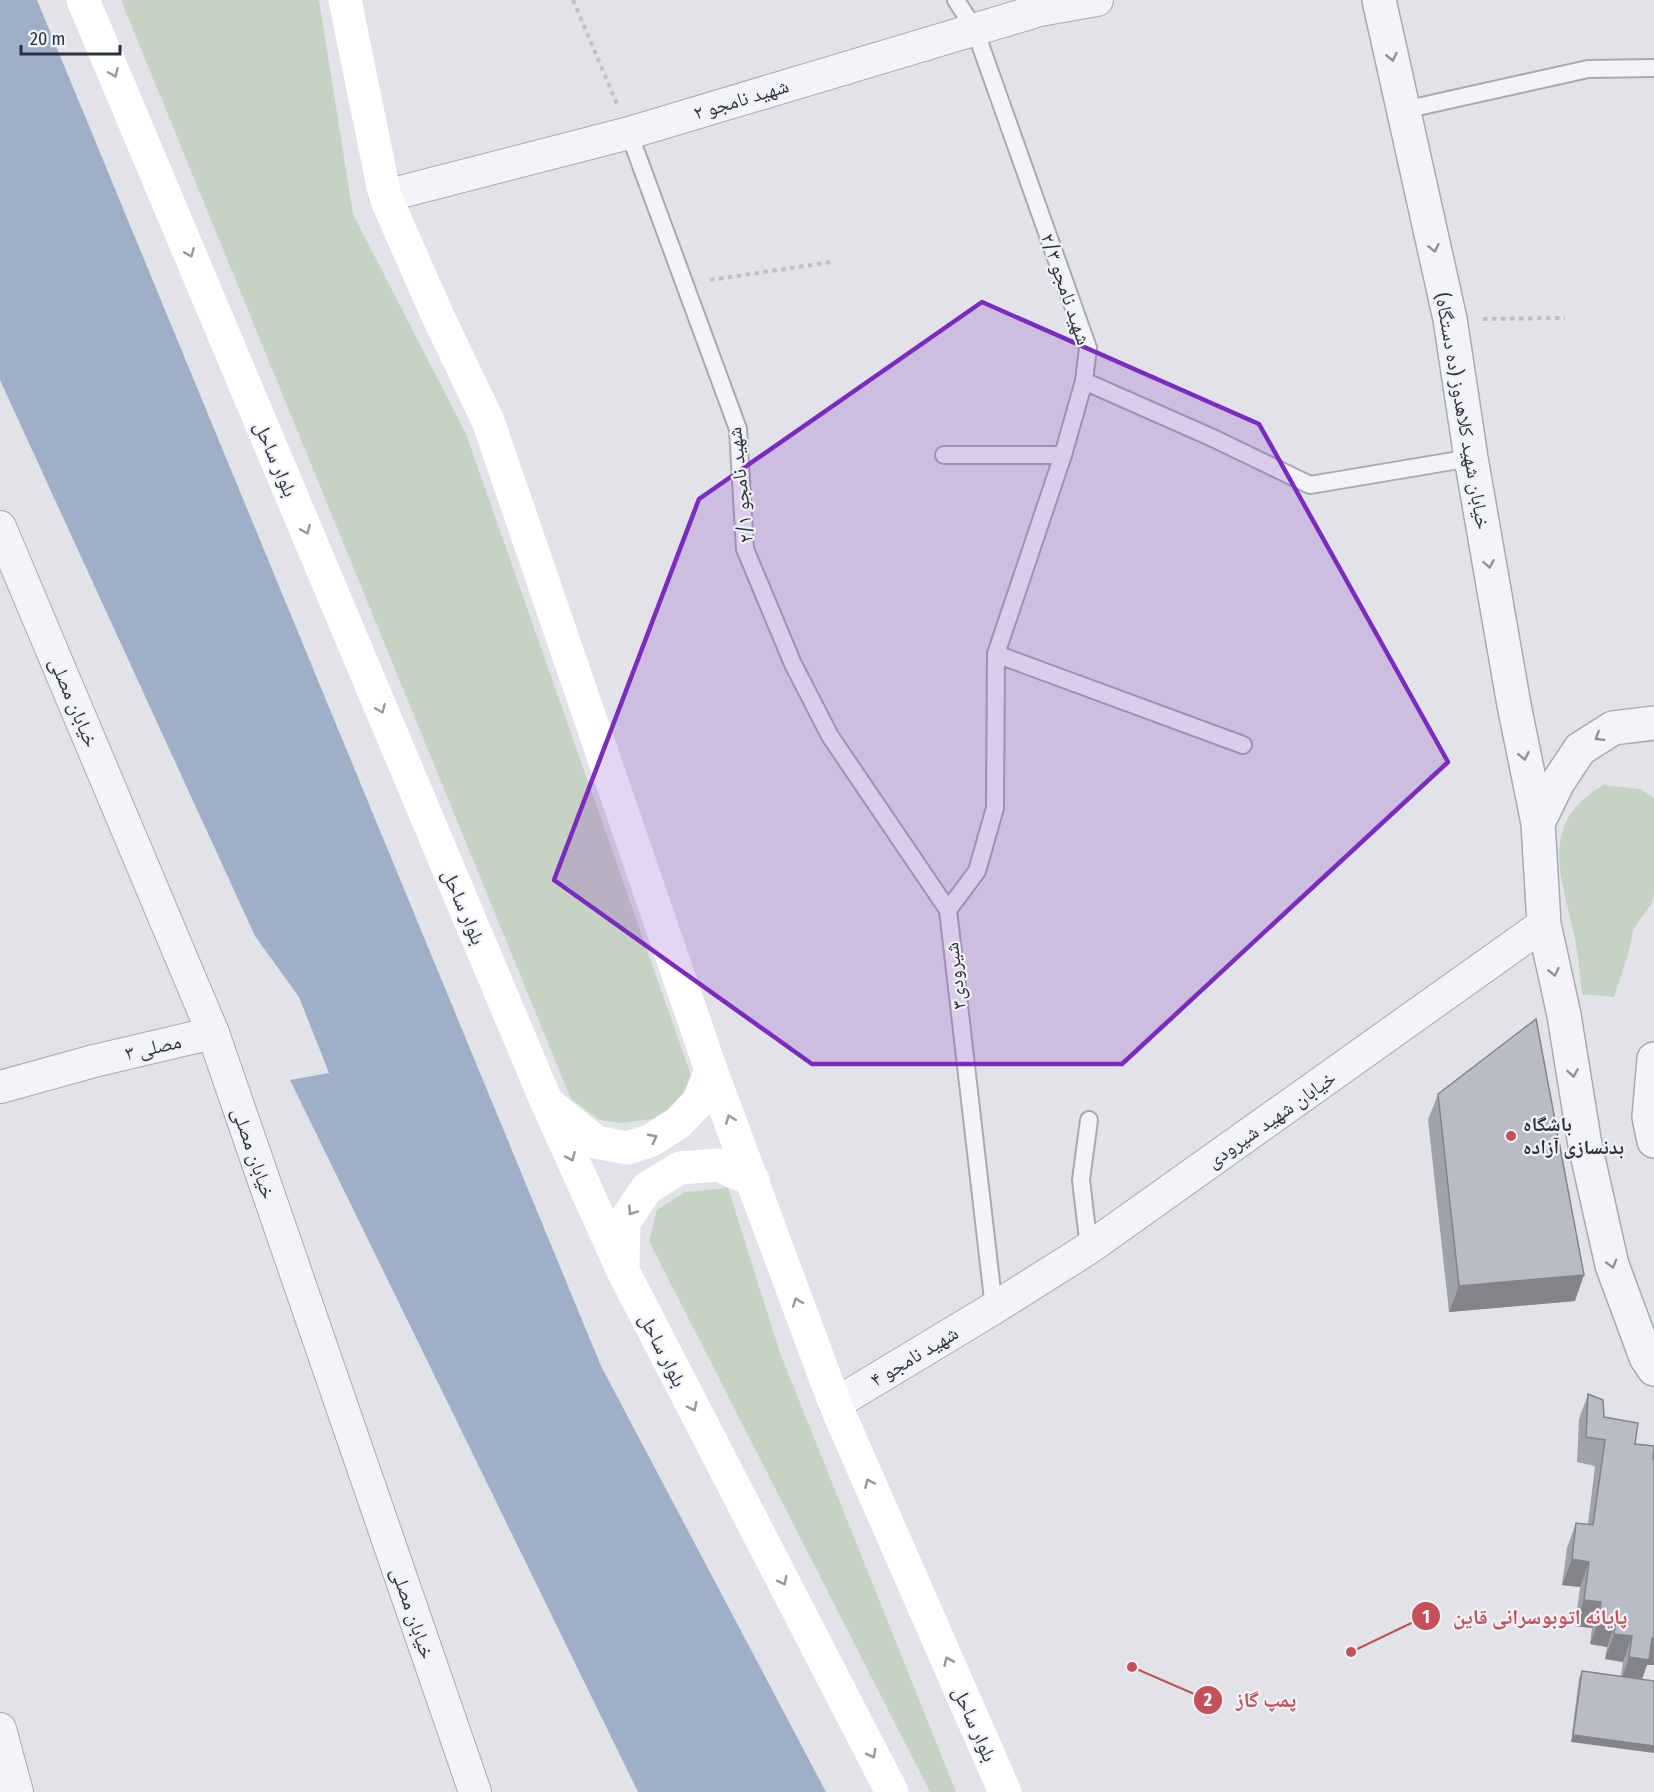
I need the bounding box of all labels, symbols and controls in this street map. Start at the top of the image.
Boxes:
scale bar [21,18,120,56]
text: 20 m [30,28,65,50]
one-way arrow [1385,52,1398,62]
one-way arrow [107,67,119,78]
street label: شهید نامجو ۲ [691,73,791,125]
street label: شهید نامجو ۲/۳ [1036,230,1096,348]
one-way arrow [1427,242,1440,252]
one-way arrow [182,247,194,258]
street label: خیابان شهید کلاهدوز (ده دستگاه) [1430,291,1496,532]
street label: بلوار ساحل [249,418,303,500]
street label: شهید نامجو ۲/۱ [722,426,758,544]
one-way arrow [299,523,311,534]
one-way arrow [1482,558,1495,568]
street label: خیابان مصلی [44,653,104,751]
one-way arrow [374,703,386,714]
one-way arrow [1594,730,1605,741]
one-way arrow [1517,750,1530,760]
street label: بلوار ساحل [437,866,491,948]
street label: شیرودی۳ [939,941,971,1011]
one-way arrow [1547,967,1560,977]
street label: مصلی ۳ [123,1029,183,1065]
street label: خیابان شهید شیرودی [1202,1065,1341,1173]
one-way arrow [1566,1068,1579,1078]
street label: خیابان مصلی [227,1104,281,1202]
place label: باشگاه بدنسازی آزاده [1523,1112,1624,1159]
one-way arrow [725,1114,737,1125]
marker: باشگاه بدنسازی آزاده [1504,1129,1518,1143]
one-way arrow [646,1134,657,1145]
one-way arrow [563,1150,575,1161]
one-way arrow [628,1205,639,1216]
one-way arrow [1605,1258,1617,1269]
one-way arrow [792,1297,805,1308]
street label: بلوار ساحل [634,1309,692,1391]
street label: شهید نامجو ۴ [866,1320,962,1392]
one-way arrow [686,1401,697,1412]
one-way arrow [865,1478,877,1489]
street label: خیابان مصلی [386,1564,440,1662]
one-way arrow [775,1574,787,1585]
callout: پایانه اتوبوسرانی قاین [1411,1597,1640,1636]
text: پایانه اتوبوسرانی قاین [1453,1604,1627,1630]
text: 1 [1422,1606,1430,1628]
one-way arrow [943,1657,955,1668]
callout: پمپ گاز [1193,1681,1308,1720]
street label: بلوار ساحل [948,1683,1002,1765]
text: پمپ گاز [1235,1687,1296,1713]
text: 2 [1203,1689,1212,1711]
one-way arrow [865,1748,876,1758]

